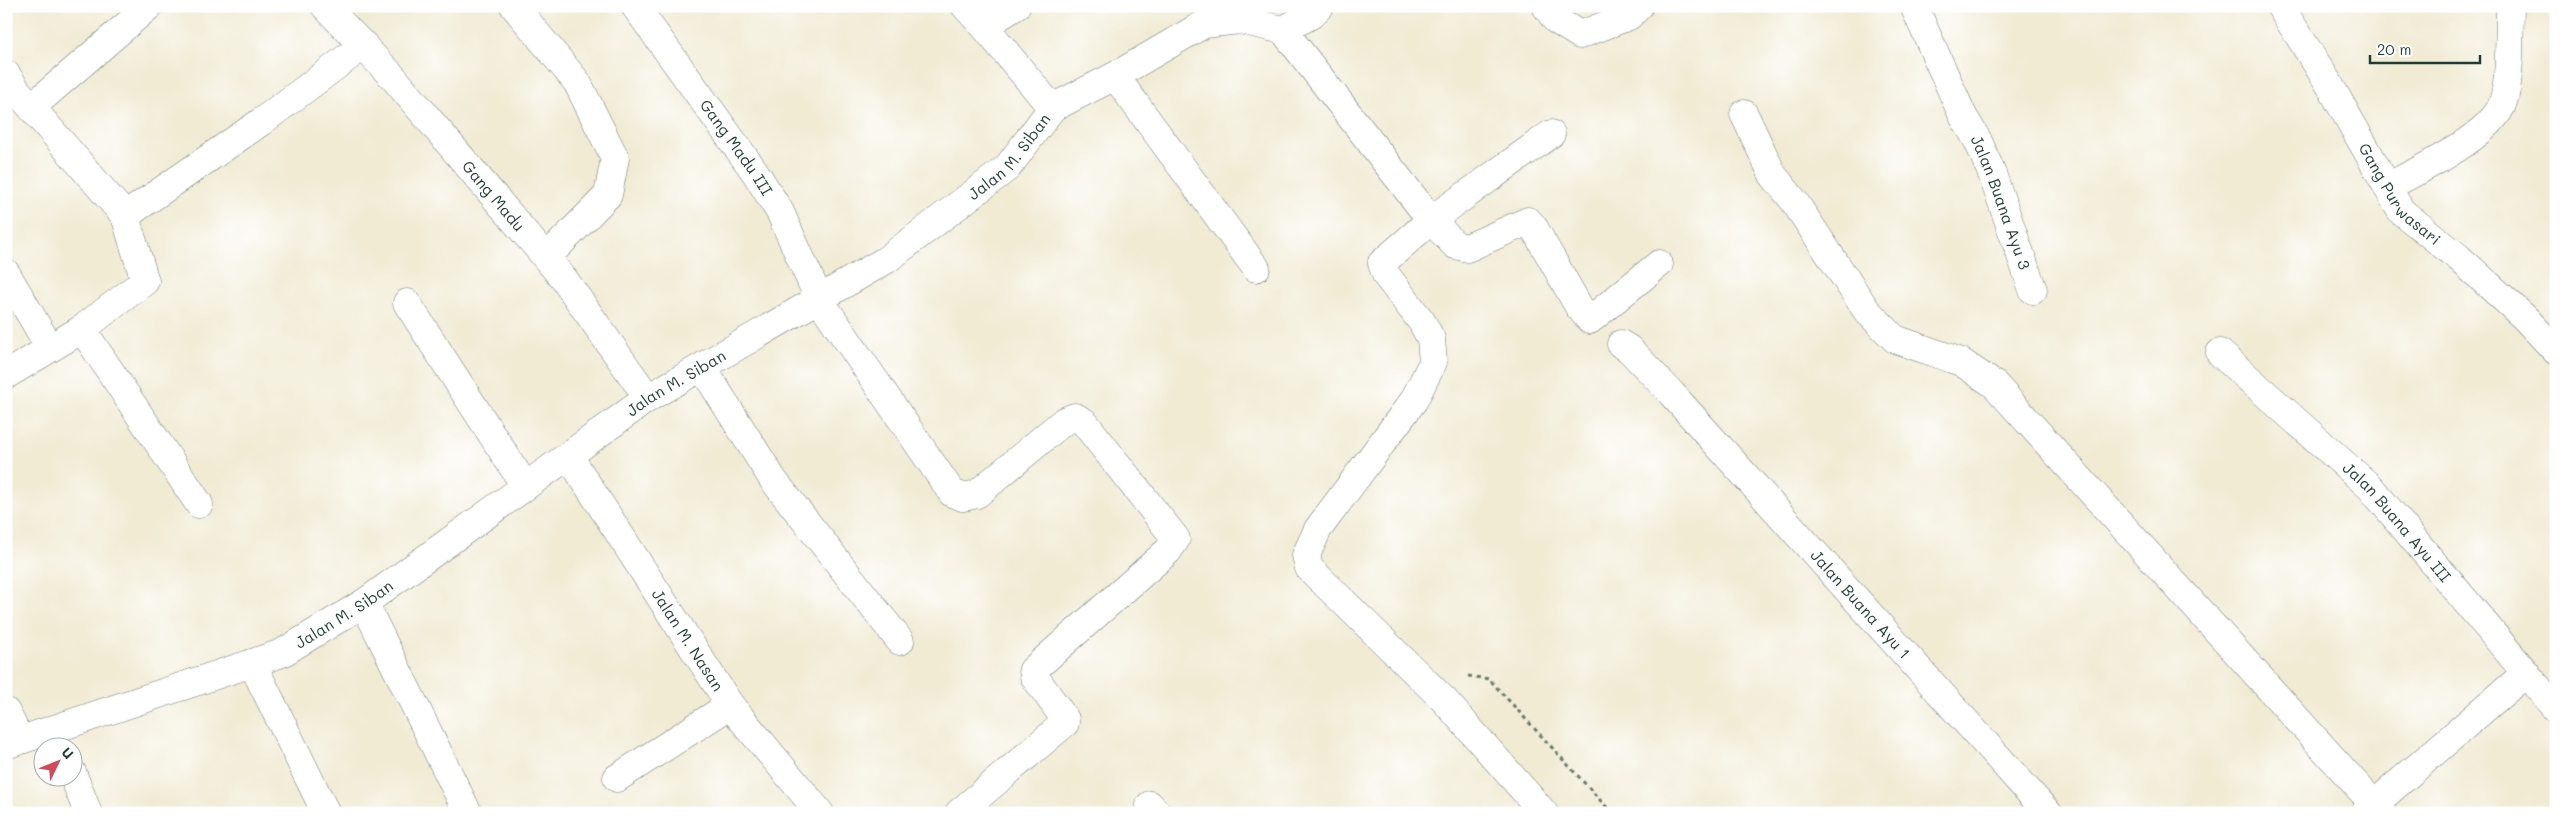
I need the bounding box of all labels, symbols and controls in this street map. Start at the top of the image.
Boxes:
scale bar [2370,32,2480,64]
text: 20 m [2377,39,2411,59]
street label: Gang Madu III [696,95,778,199]
street label: Jalan M. Siban [963,109,1055,204]
street label: Jalan Buana Ayu 3 [1967,131,2036,272]
street label: Gang Purwasari [2355,139,2445,249]
street label: Gang Madu [458,156,530,235]
street label: Jalan M. Siban [622,344,729,420]
street label: Jalan Buana Ayu III [2339,457,2456,586]
street label: Jalan Buana Ayu 1 [1806,545,1915,663]
street label: Jalan M. Siban [291,575,397,653]
street label: Jalan M. Nasan [648,584,729,695]
north arrow [32,736,82,786]
text: U [58,743,78,763]

